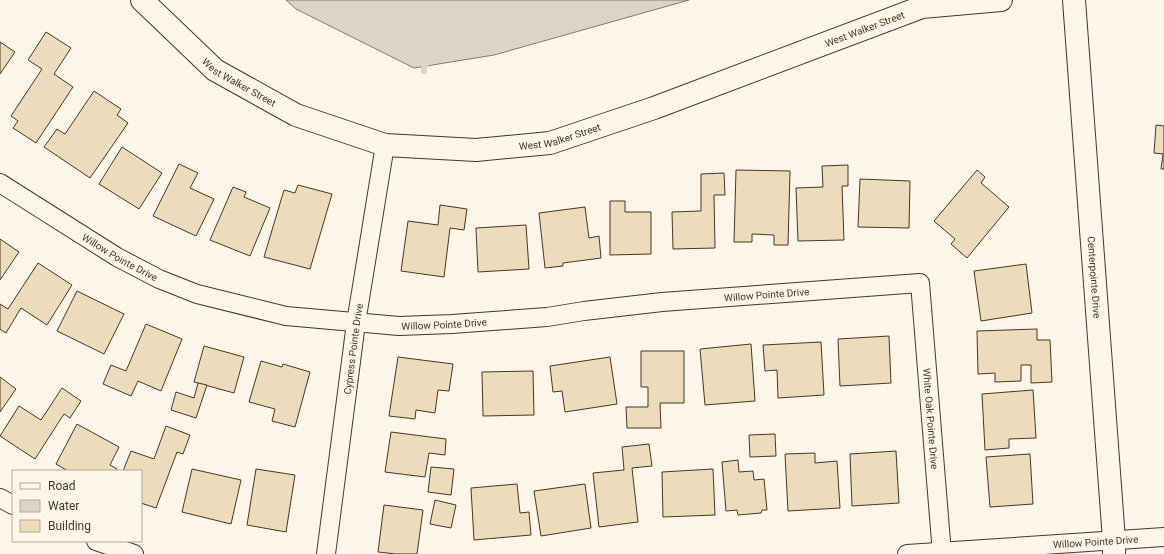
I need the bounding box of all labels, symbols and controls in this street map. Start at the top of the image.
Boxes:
street label: West Walker Street [823,9,906,49]
street label: West Walker Street [200,55,278,108]
street label: West Walker Street [518,121,602,151]
street label: Willow Pointe Drive [80,231,160,283]
street label: Centerpointe Drive [1086,236,1103,319]
street label: Willow Pointe Drive [724,286,810,303]
street label: Cypress Pointe Drive [341,302,365,395]
street label: Willow Pointe Drive [401,316,487,331]
street label: White Oak Pointe Drive [921,368,941,470]
legend [12,470,142,542]
text: Road [48,479,76,493]
text: Water [48,499,79,513]
text: Building [48,519,91,533]
street label: Willow Pointe Drive [1053,533,1139,550]

